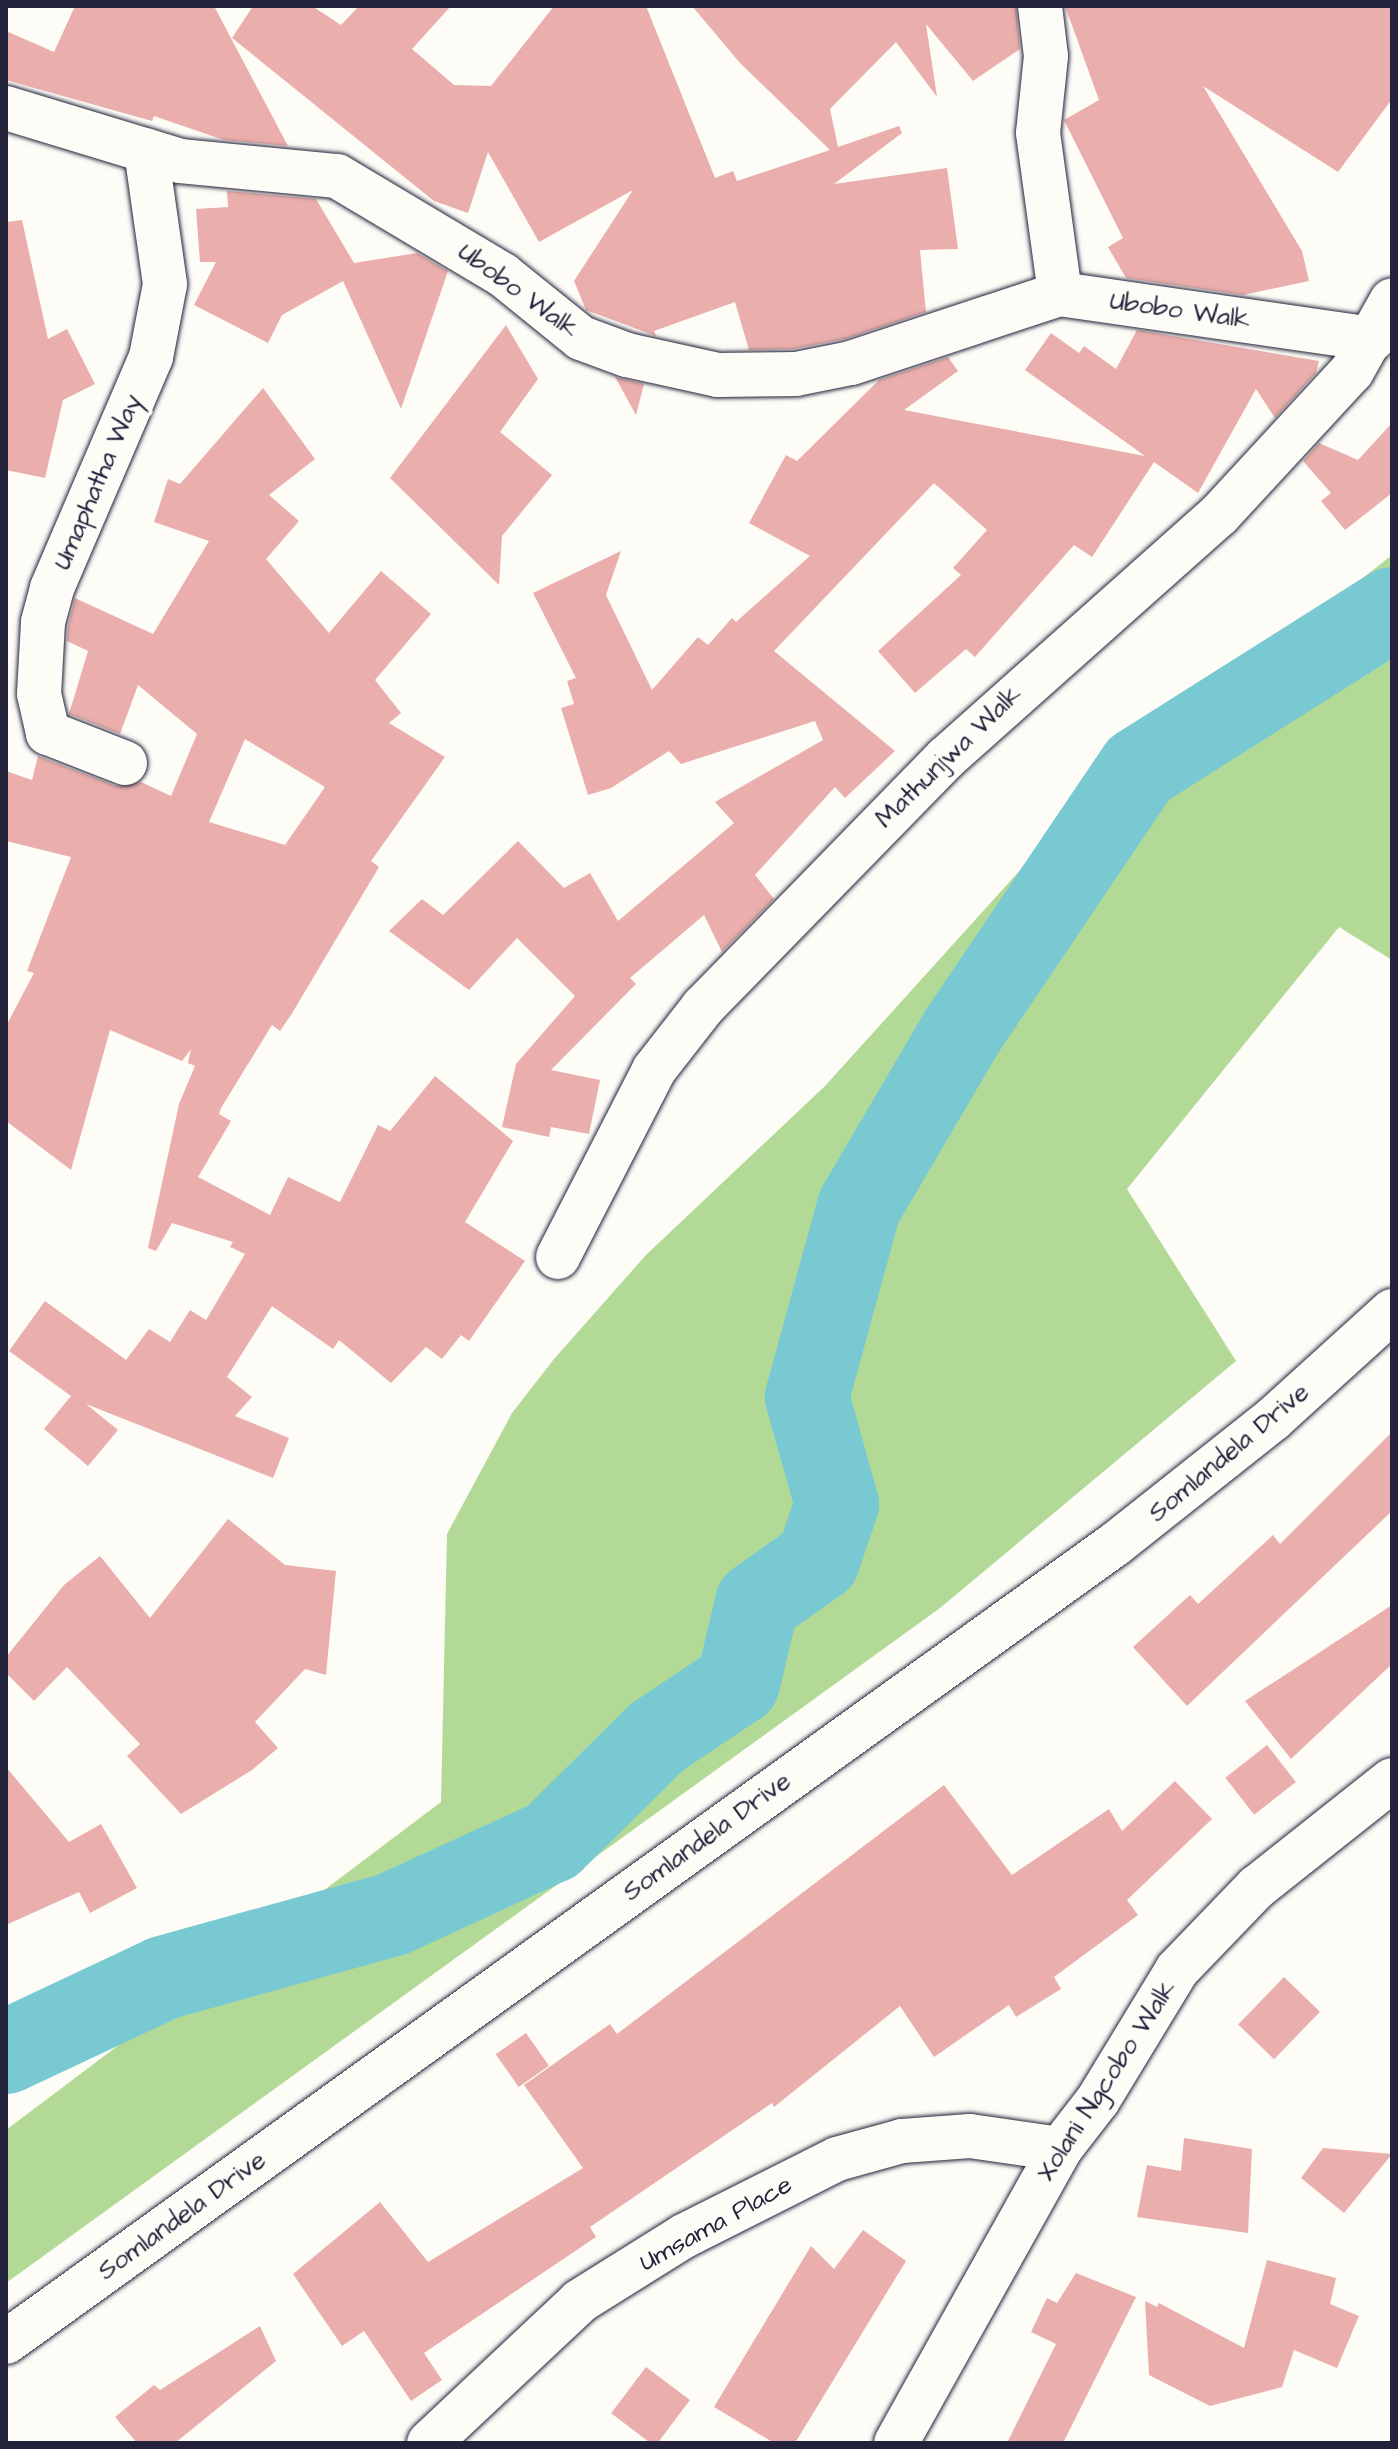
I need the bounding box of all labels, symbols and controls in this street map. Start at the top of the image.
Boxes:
street label: Ubobo Walk [452,237,584,345]
street label: Ubobo Walk [1108,286,1252,336]
street label: Umaphatha Way [47,390,149,574]
street label: Mathunjwa Walk [869,679,1029,835]
street label: Somlandela Drive [1142,1377,1316,1529]
street label: Somlandela Drive [617,1766,797,1908]
street label: Xolani Ngcobo Walk [1030,1975,1184,2187]
street label: Somlandela Drive [92,2145,272,2287]
street label: Umsama Place [634,2169,798,2279]

